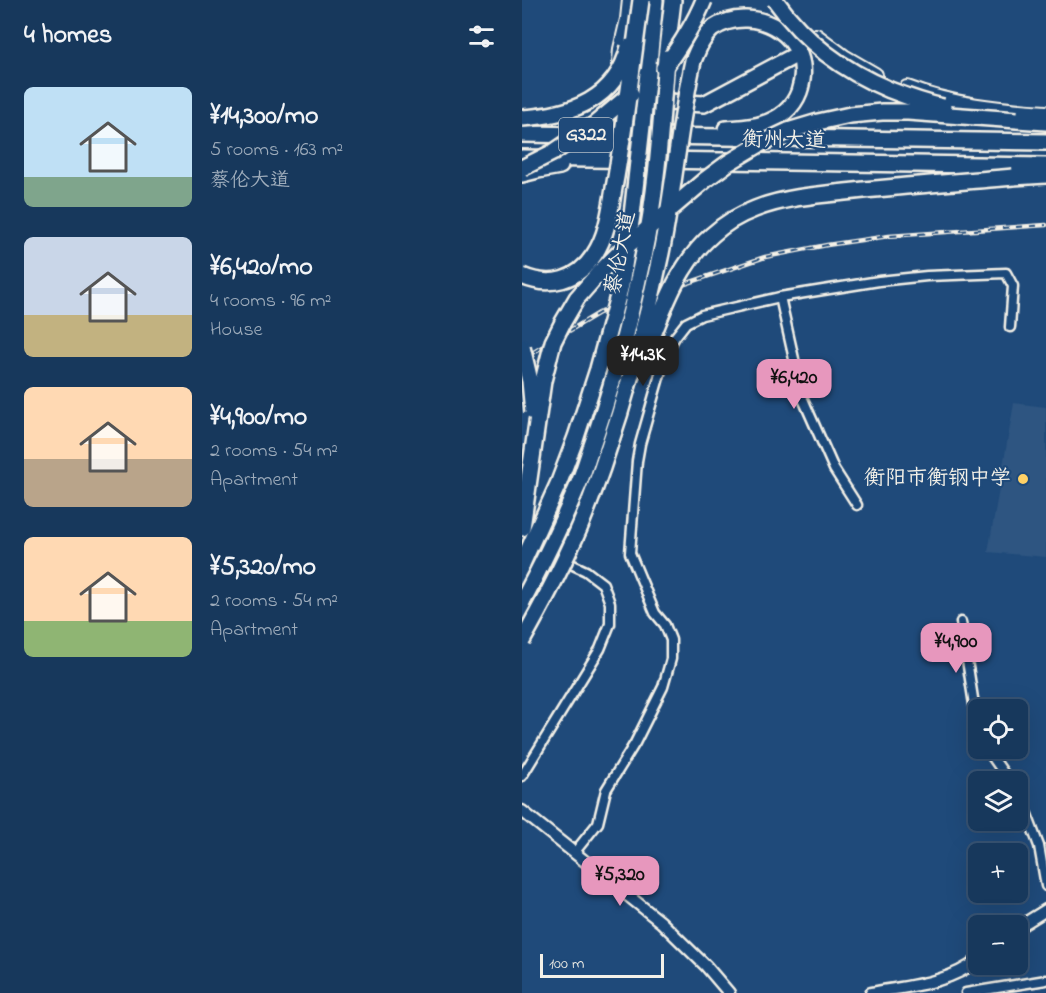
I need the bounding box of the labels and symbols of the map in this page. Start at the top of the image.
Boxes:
road number: G322 [559,118,613,152]
street label: 衡州大道 [742,125,826,157]
street label: 蔡伦大道 [598,209,644,297]
pin: ¥14.3K [594,336,692,387]
pin: ¥6,420 [745,359,843,410]
place label: 衡阳市衡钢中学 [864,464,1011,494]
marker: 衡阳市衡钢中学 [1016,472,1030,486]
pin: ¥4,900 [907,623,1005,674]
pin: ¥5,320 [571,856,669,907]
scale bar [540,951,664,978]

